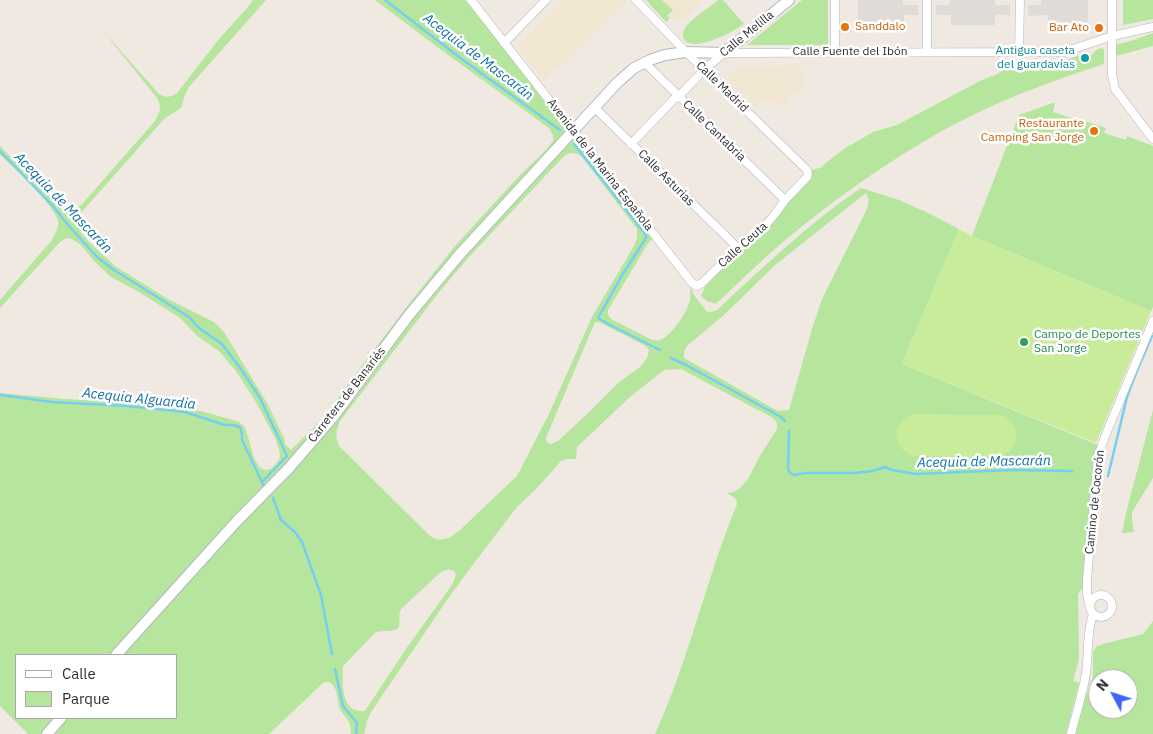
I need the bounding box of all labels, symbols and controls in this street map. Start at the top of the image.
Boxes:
street label: Calle Melilla [717,8,777,60]
water label: Acequia de Mascarán [420,10,536,104]
place label: Sanddalo [855,20,906,34]
marker: Sanddalo [839,21,851,33]
place label: Bar Ato [1049,21,1089,35]
marker: Bar Ato [1093,22,1105,34]
place label: Antigua caseta del guardavías [995,44,1075,72]
street label: Calle Fuente del Ibón [793,45,907,59]
marker: Antigua caseta del guardavías [1079,52,1091,64]
street label: Calle Madrid [693,58,751,116]
street label: Avenida de la Marina Española [544,96,656,234]
street label: Calle Cantabria [680,97,748,165]
place label: Restaurante Camping San Jorge [981,117,1084,145]
marker: Restaurante Camping San Jorge [1088,125,1100,137]
street label: Calle Asturias [635,147,697,209]
water label: Acequia de Mascarán [11,149,115,257]
street label: Calle Ceuta [715,219,771,271]
place label: Campo de Deportes San Jorge [1034,328,1141,356]
marker: Campo de Deportes San Jorge [1018,336,1030,348]
street label: Carretera de Banariés [305,344,389,446]
water label: Acequia Alguardia [82,385,196,413]
street label: Camino de Cocorón [1082,449,1108,555]
water label: Acequia de Mascarán [917,452,1051,472]
legend [15,654,178,719]
text: Calle [62,664,96,683]
north arrow [1088,669,1138,719]
text: N [1092,675,1112,695]
text: Parque [62,689,110,708]

